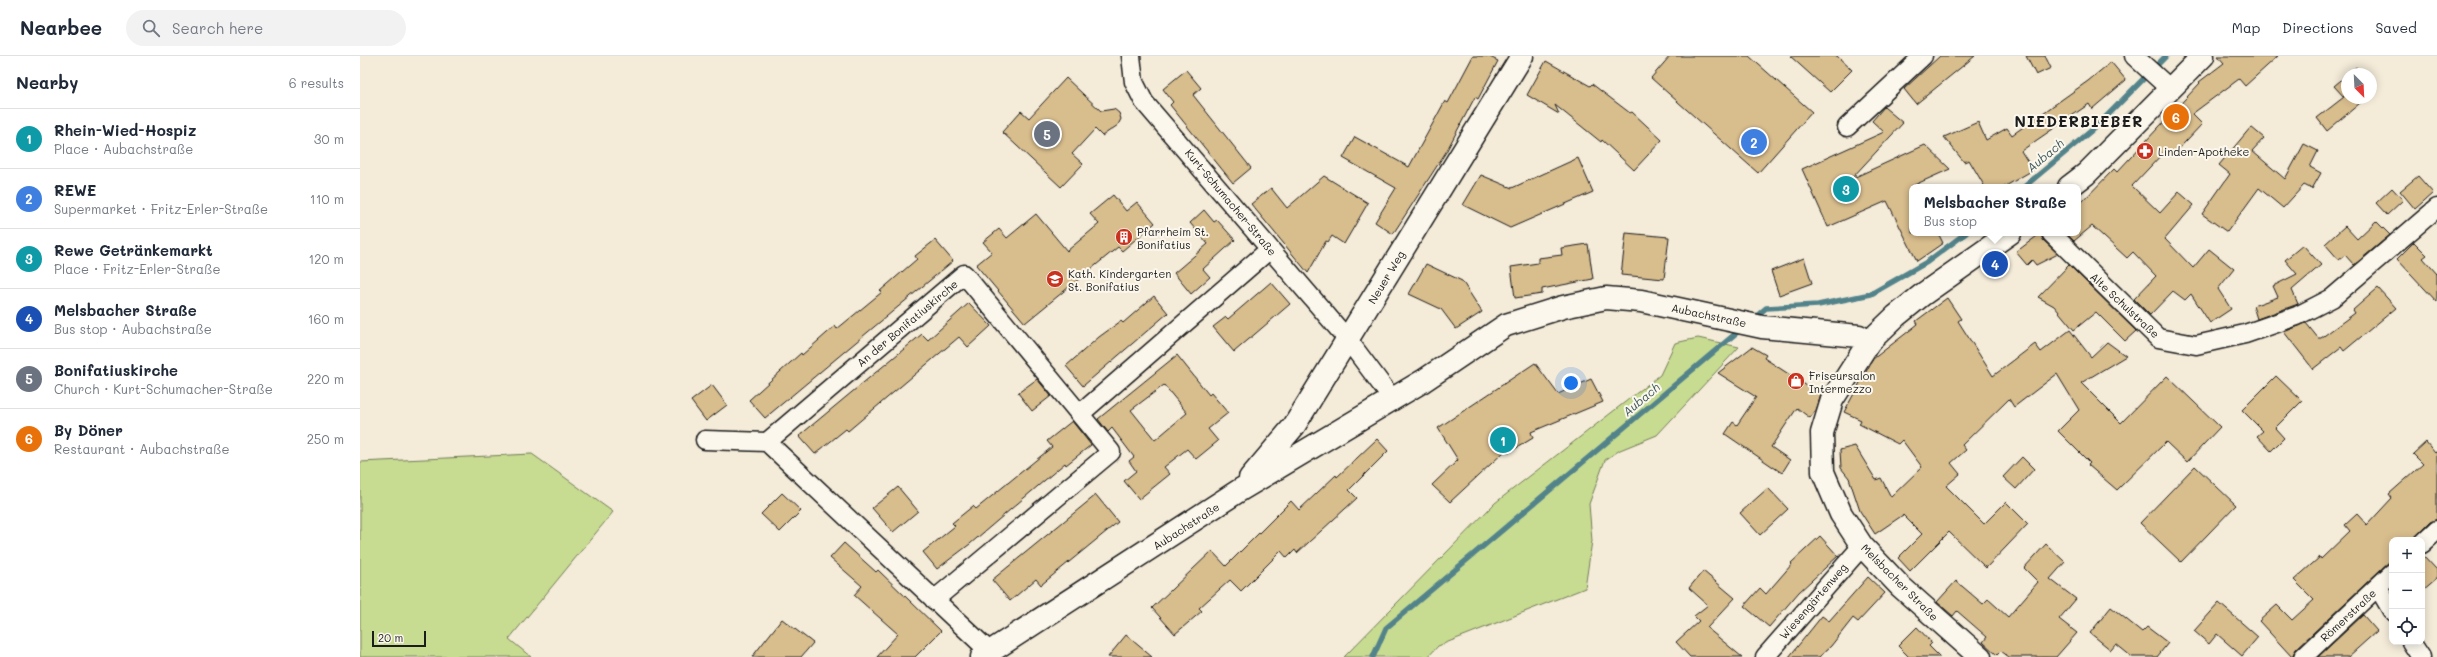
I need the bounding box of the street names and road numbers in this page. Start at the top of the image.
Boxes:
street label: Kurt-Schumacher-Straße [1182,145,1280,259]
street label: Neuer Weg [1364,248,1408,306]
street label: Alte Schulstraße [2087,269,2163,341]
street label: An der Bonifatiuskirche [853,276,961,370]
street label: Aubachstraße [1670,300,1748,330]
street label: Aubachstraße [1150,499,1222,553]
street label: Melsbacher Straße [1858,540,1942,624]
street label: Wiesengärtenweg [1776,560,1850,642]
street label: Römerstraße [2317,585,2379,645]

